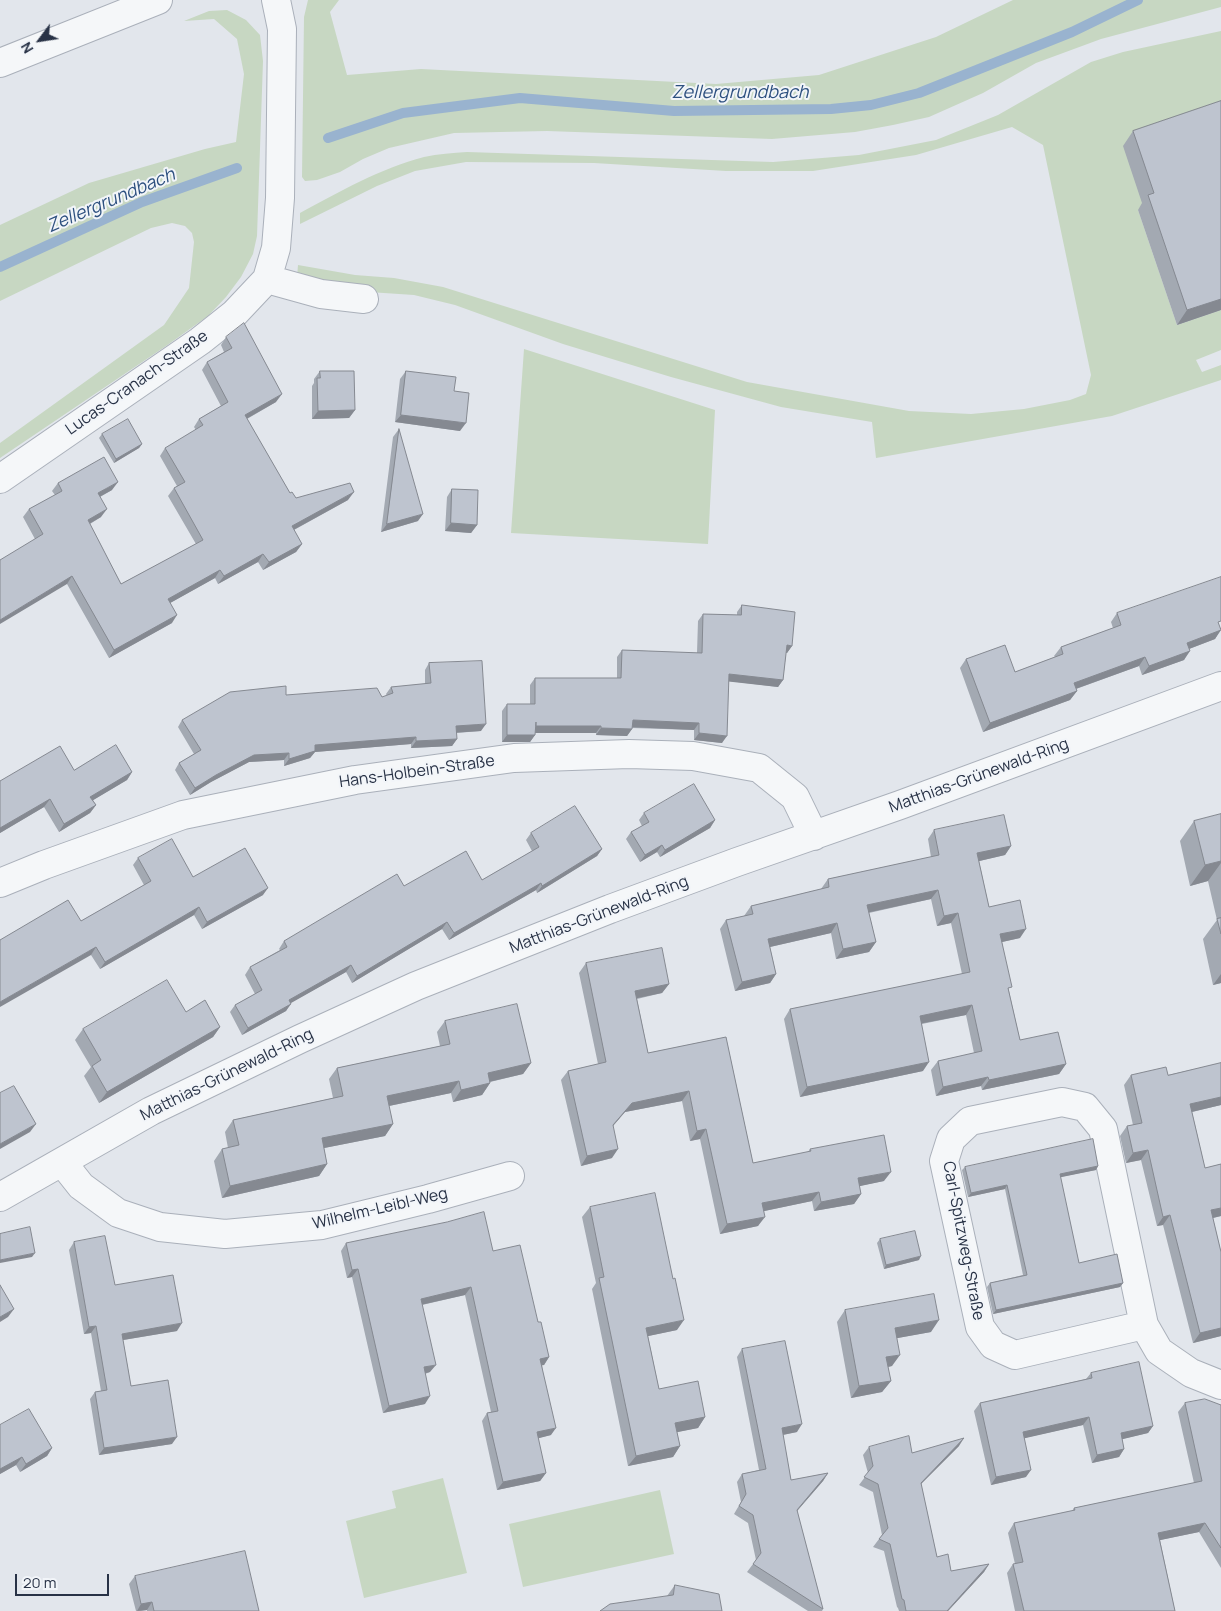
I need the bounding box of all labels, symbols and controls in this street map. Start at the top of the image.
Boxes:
north arrow [15,15,65,65]
text: N [16,39,37,57]
water label: Zellergrundbach [671,82,809,104]
water label: Zellergrundbach [44,164,178,238]
street label: Lucas-Cranach-Straße [62,327,212,439]
street label: Matthias-Grünewald-Ring [886,735,1072,817]
street label: Hans-Holbein-Straße [338,752,496,792]
street label: Matthias-Grünewald-Ring [507,872,691,958]
street label: Matthias-Grünewald-Ring [137,1025,317,1125]
street label: Carl-Spitzweg-Straße [938,1160,988,1322]
street label: Wilhelm-Leibl-Weg [310,1184,450,1234]
scale bar [18,1564,111,1596]
text: 20 m [23,1572,56,1593]

